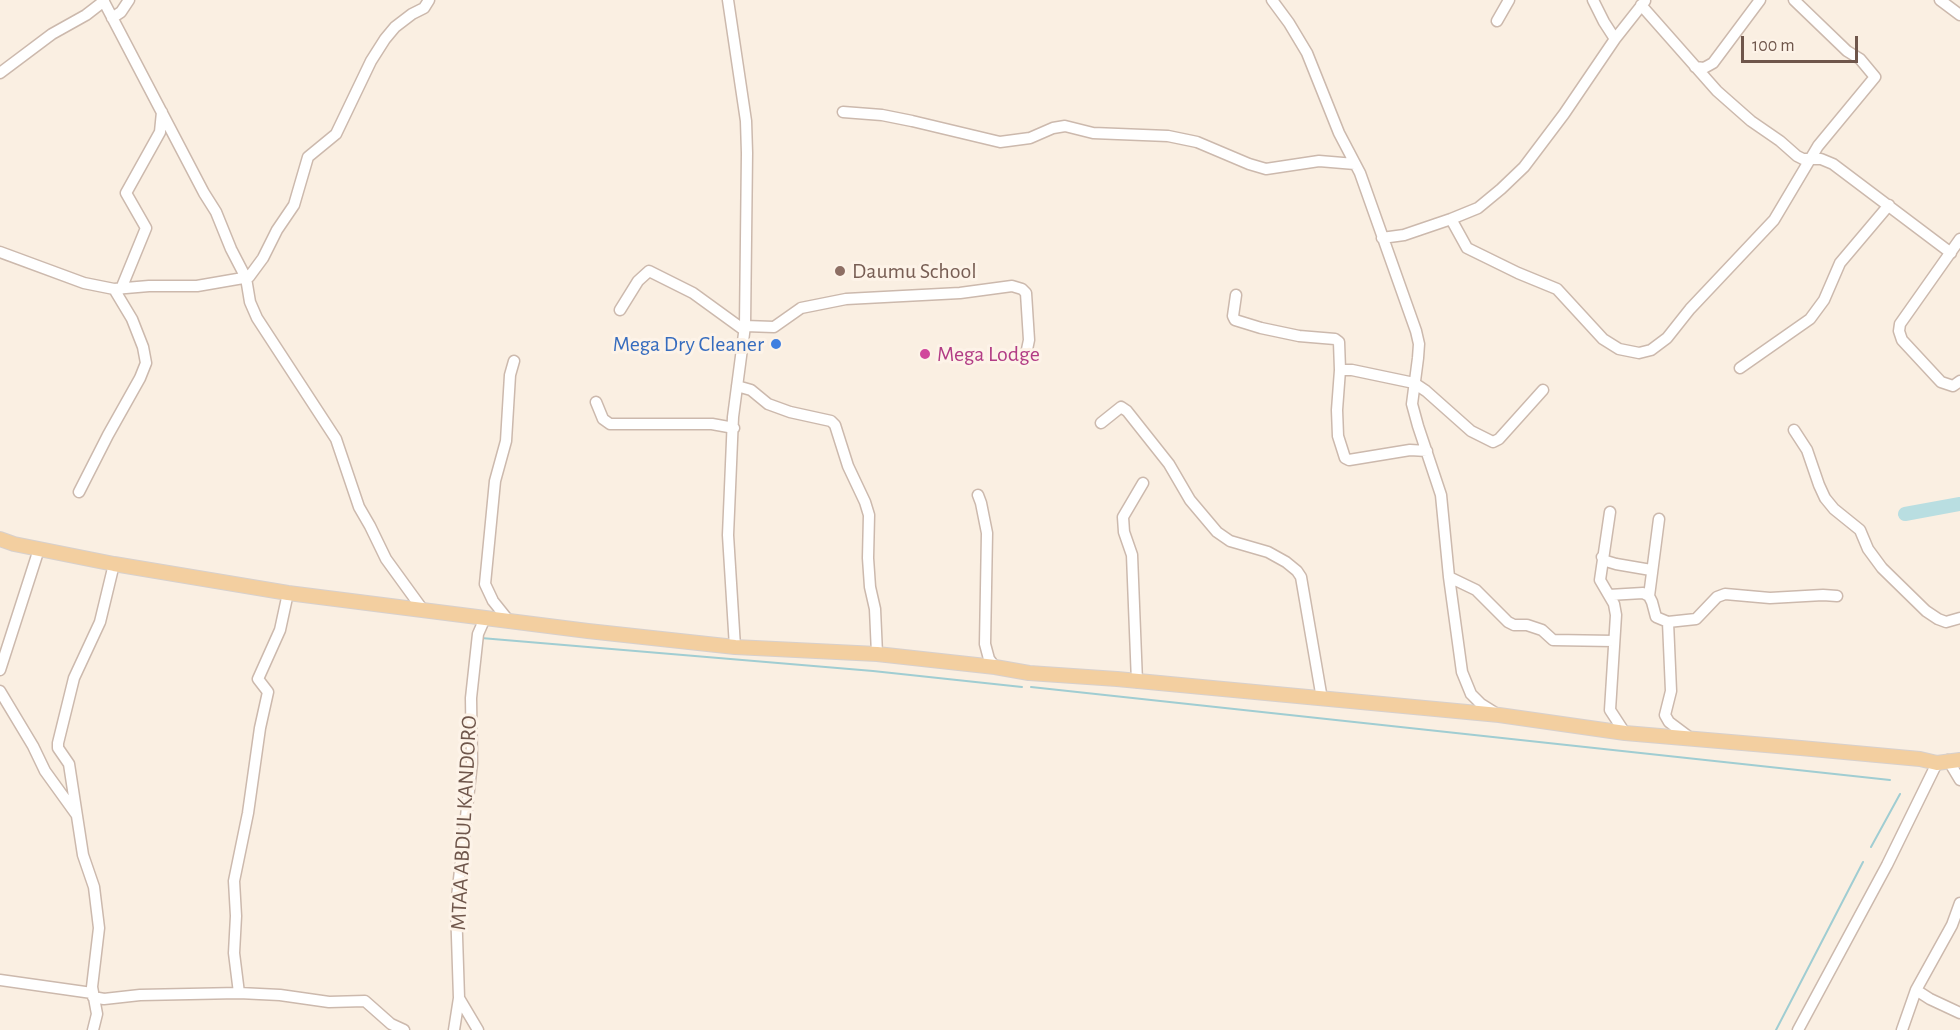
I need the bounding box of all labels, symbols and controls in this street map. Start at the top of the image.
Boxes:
scale bar [1744,24,1861,62]
text: 100 m [1752,37,1795,55]
place label: Daumu School [852,258,977,284]
marker: Daumu School [833,264,847,278]
place label: Mega Dry Cleaner [613,331,764,357]
marker: Mega Dry Cleaner [769,337,783,351]
place label: Mega Lodge [937,341,1040,367]
marker: Mega Lodge [918,347,932,361]
street label: MTAA ABDUL KANDORO [445,715,483,931]

